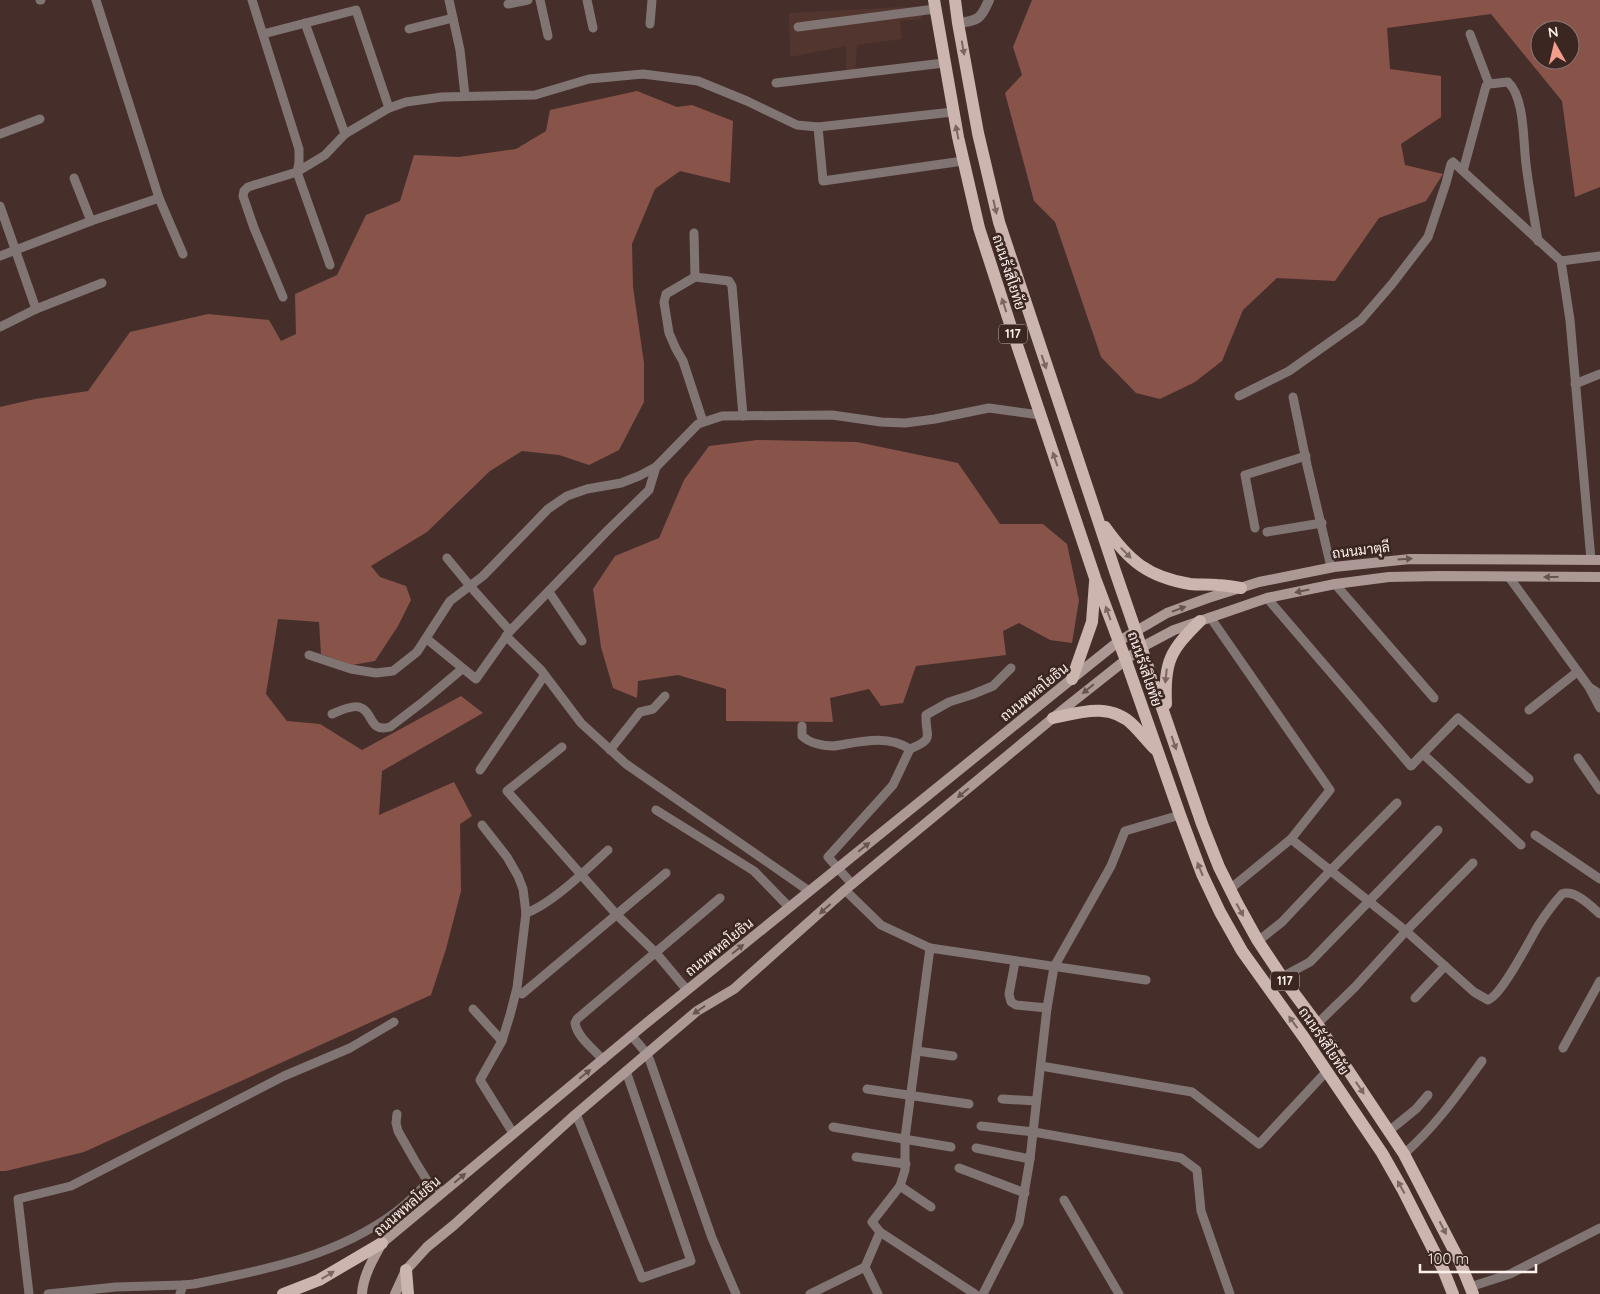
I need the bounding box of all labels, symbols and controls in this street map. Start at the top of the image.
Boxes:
north arrow [1530,20,1580,70]
text: N [1547,22,1560,42]
one-way arrow [959,41,967,57]
one-way arrow [953,124,961,139]
one-way arrow [991,200,999,215]
street label: ถนนรังสิโยทัย [988,232,1030,312]
one-way arrow [999,297,1007,312]
road number: 117 [999,324,1027,344]
one-way arrow [1041,355,1049,370]
one-way arrow [1051,451,1059,466]
street label: ถนนมาตุลี [1331,538,1391,563]
one-way arrow [1120,547,1132,559]
one-way arrow [1398,555,1414,563]
one-way arrow [1543,573,1559,581]
one-way arrow [1294,587,1309,595]
one-way arrow [1172,605,1187,612]
one-way arrow [1104,606,1112,620]
street label: ถนนรังสิโยทัย [1124,629,1166,709]
street label: ถนนพหลโยธิน [996,659,1072,725]
one-way arrow [1162,668,1170,684]
one-way arrow [1081,684,1094,695]
one-way arrow [1171,735,1178,750]
one-way arrow [957,787,969,799]
one-way arrow [858,842,871,853]
one-way arrow [1196,862,1204,876]
one-way arrow [1236,902,1244,917]
one-way arrow [818,903,831,914]
street label: ถนนพหลโยธิน [681,914,757,980]
one-way arrow [731,943,744,954]
road number: 117 [1271,971,1299,990]
street label: ถนนรังสิโยทัย [1295,1004,1353,1078]
one-way arrow [692,1005,706,1015]
one-way arrow [1288,1015,1298,1029]
one-way arrow [578,1069,591,1080]
one-way arrow [1355,1081,1365,1095]
street label: ถนนพหลโยธิน [370,1172,444,1240]
one-way arrow [453,1172,466,1183]
one-way arrow [1397,1181,1406,1194]
one-way arrow [1439,1220,1447,1235]
scale bar [1420,1242,1536,1274]
text: 100 m [1428,1249,1469,1268]
one-way arrow [321,1270,334,1279]

